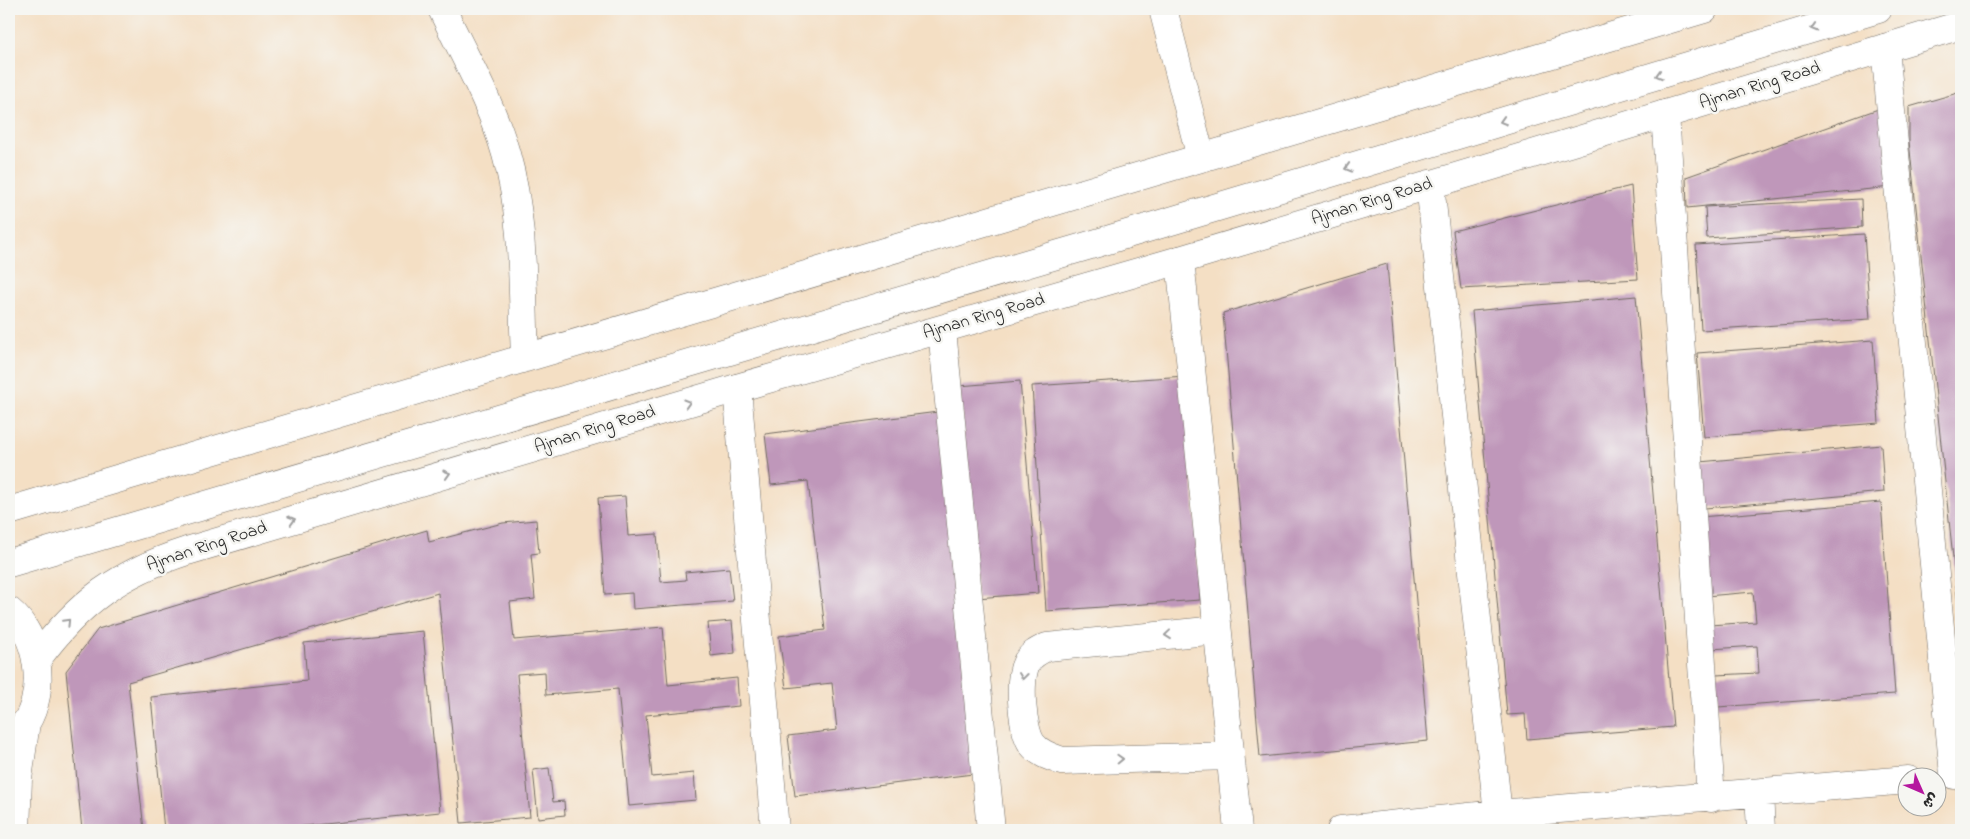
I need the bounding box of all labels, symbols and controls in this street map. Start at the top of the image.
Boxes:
one-way arrow [1811,22,1819,32]
street label: Ajman Ring Road [1696,55,1824,118]
one-way arrow [1655,69,1663,79]
one-way arrow [1500,116,1508,126]
one-way arrow [1344,163,1352,173]
street label: Ajman Ring Road [1308,171,1436,234]
street label: Ajman Ring Road [920,287,1048,348]
one-way arrow [682,398,691,408]
street label: Ajman Ring Road [531,399,659,462]
one-way arrow [443,469,451,479]
street label: Ajman Ring Road [143,515,271,580]
one-way arrow [287,515,295,525]
one-way arrow [61,618,70,627]
one-way arrow [1164,629,1172,640]
one-way arrow [1018,673,1029,681]
one-way arrow [1116,754,1124,764]
north arrow [1898,766,1948,816]
text: ش [1917,787,1943,813]

